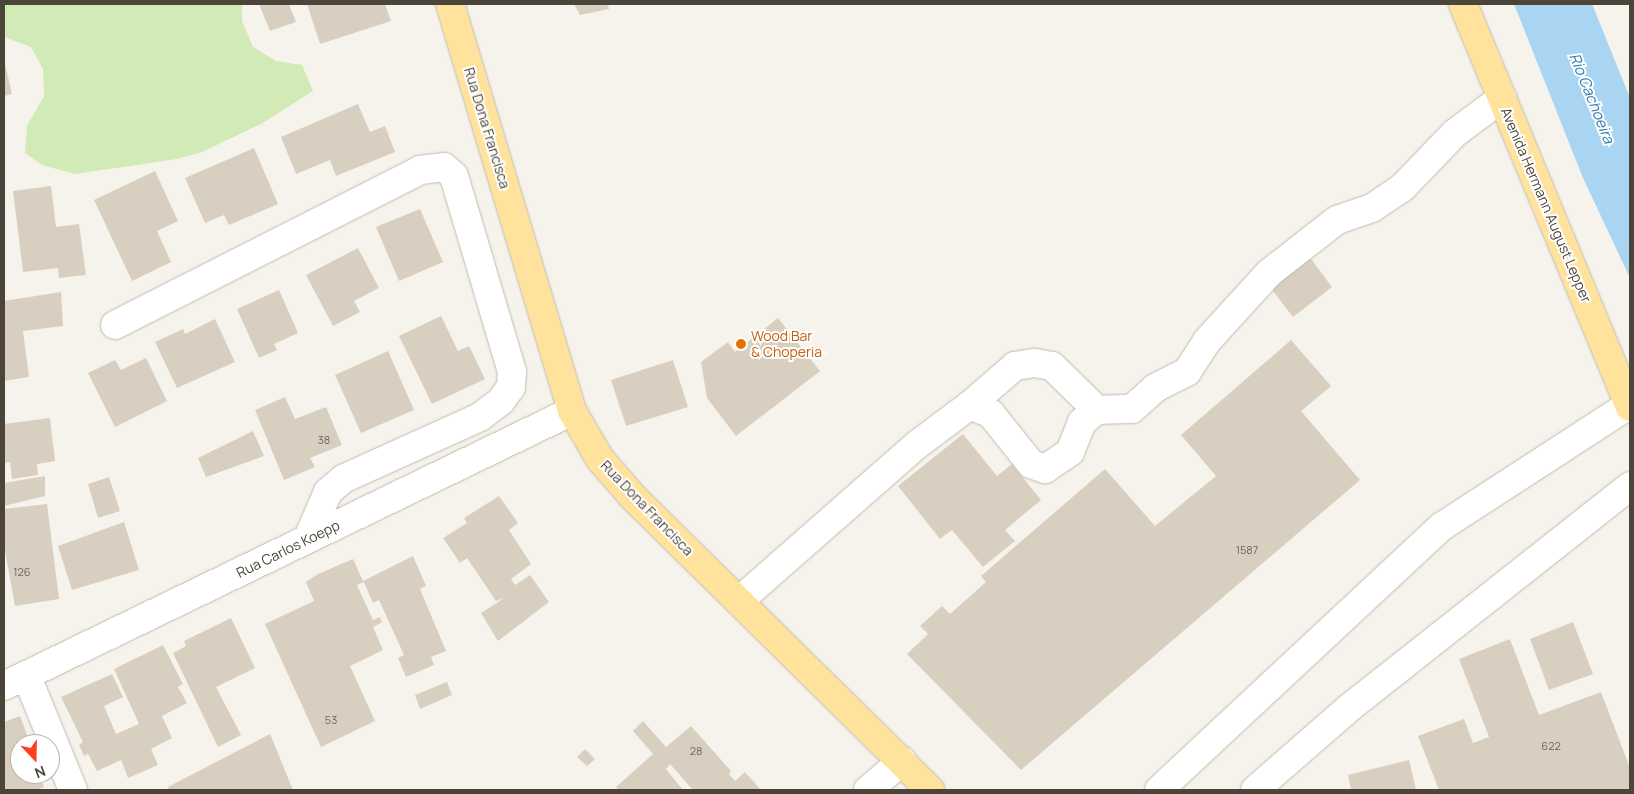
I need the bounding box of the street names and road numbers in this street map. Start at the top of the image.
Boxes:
street label: Rua Dona Francisca [461,65,513,191]
street label: Avenida Hermann August Lepper [1497,105,1595,305]
street label: Rua Dona Francisca [597,457,697,559]
street label: Rua Carlos Koepp [234,517,342,581]

